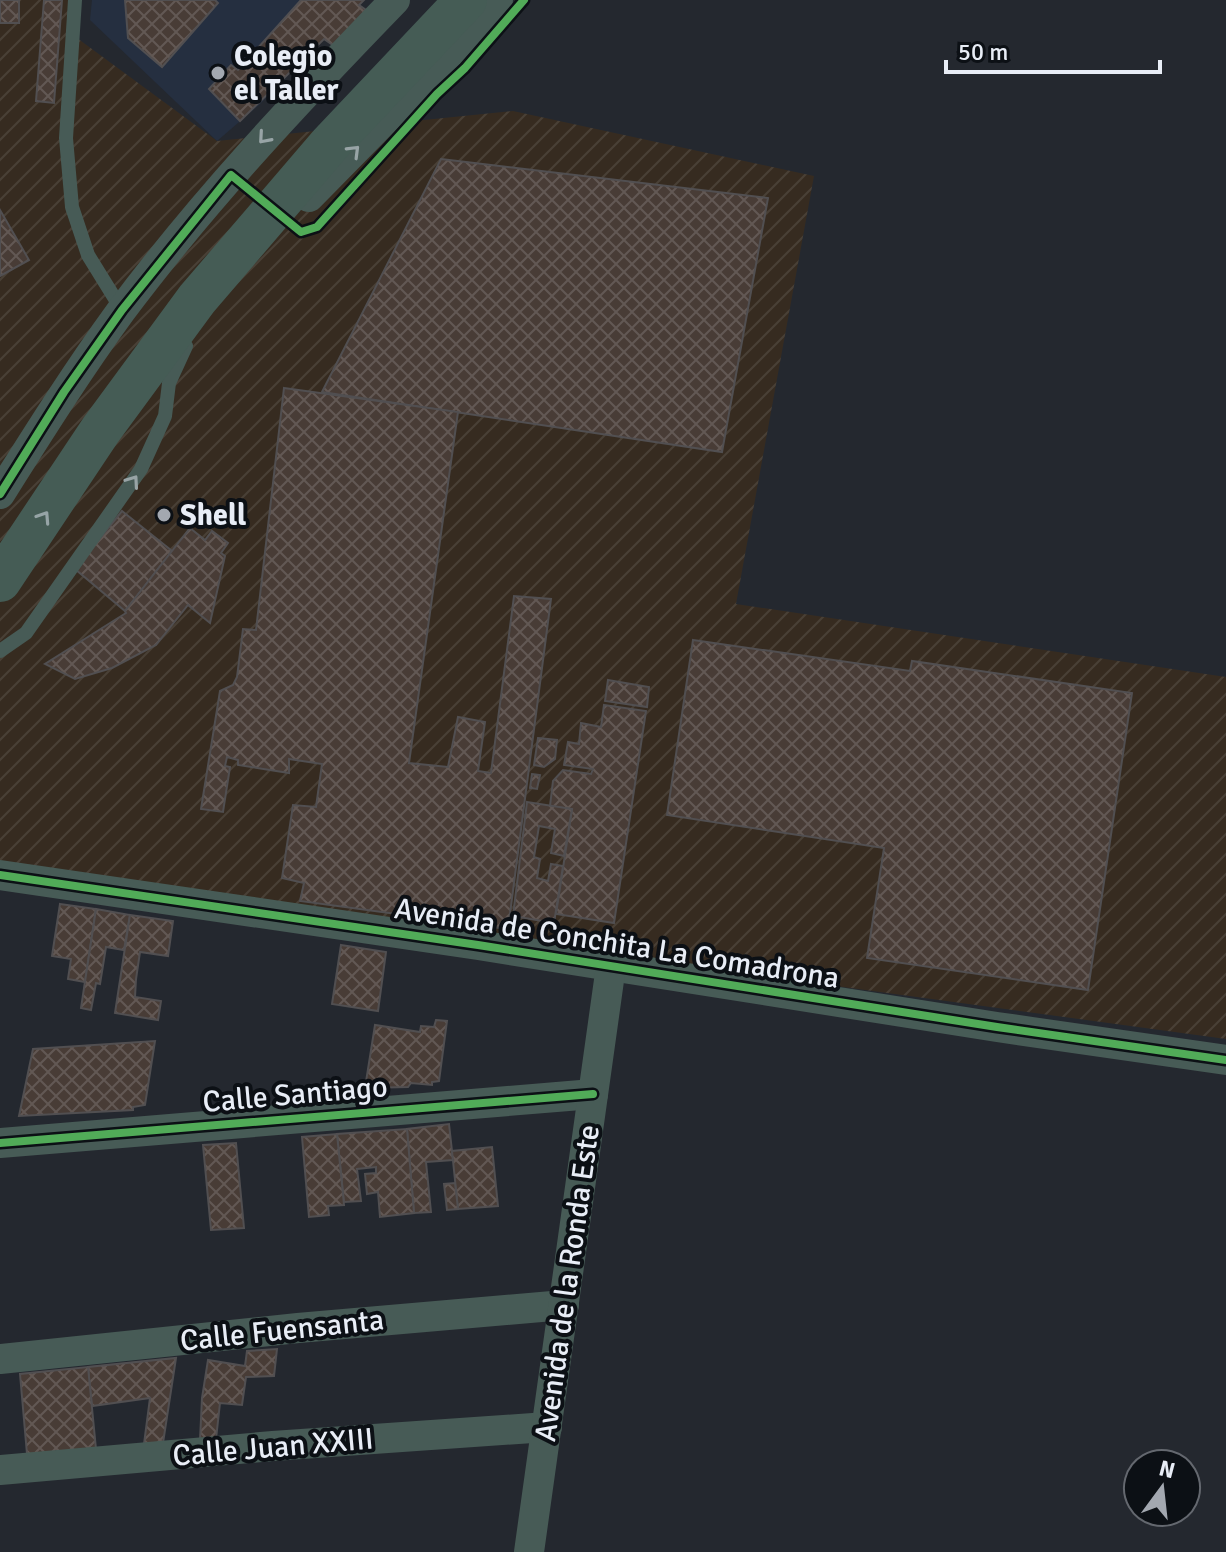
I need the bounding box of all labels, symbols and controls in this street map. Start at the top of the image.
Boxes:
scale bar [946,24,1160,74]
text: 50 m [958,37,1008,67]
place label: Colegio el Taller [234,38,339,109]
marker: Colegio el Taller [209,64,227,82]
one-way arrow [259,128,274,143]
one-way arrow [344,146,359,160]
one-way arrow [123,475,138,489]
place label: Shell [180,497,246,534]
marker: Shell [155,506,173,524]
one-way arrow [34,511,49,525]
street label: Avenida de Conchita La Comadrona [392,890,842,997]
street label: Calle Santiago [201,1068,389,1121]
street label: Avenida de la Ronda Este [527,1122,608,1444]
street label: Calle Fuensanta [178,1301,386,1360]
street label: Calle Juan XXIII [171,1420,375,1475]
north arrow [1122,1448,1202,1528]
text: N [1156,1454,1178,1484]

